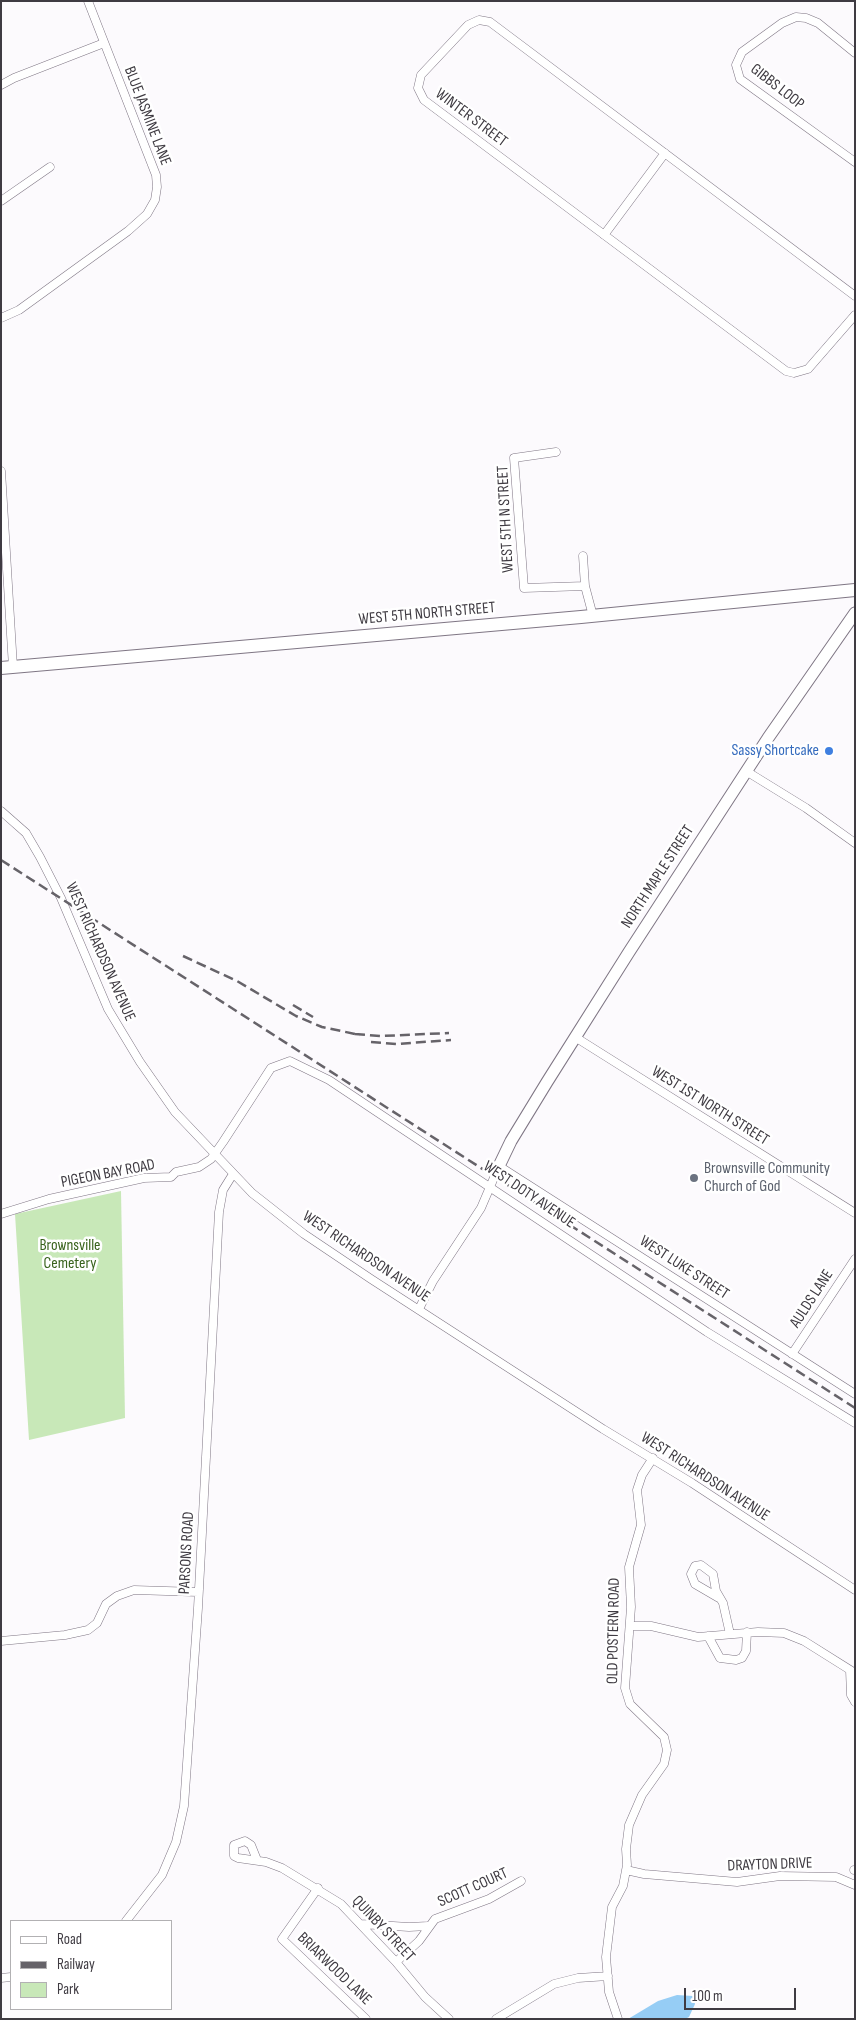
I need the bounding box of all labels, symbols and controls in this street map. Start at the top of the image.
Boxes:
street label: GIBBS LOOP [746,60,808,114]
street label: BLUE JASMINE LANE [119,64,175,168]
street label: WINTER STREET [431,85,511,151]
street label: WEST 5TH N STREET [494,465,518,573]
street label: WEST 5TH NORTH STREET [358,598,496,630]
place label: Sassy Shortcake [731,741,819,761]
marker: Sassy Shortcake [823,745,835,757]
street label: NORTH MAPLE STREET [618,822,698,932]
street label: WEST RICHARDSON AVENUE [61,880,139,1024]
street label: WEST 1ST NORTH STREET [648,1062,772,1150]
street label: PIGEON BAY ROAD [59,1155,157,1193]
street label: WEST DOTY AVENUE [479,1157,579,1233]
place label: Brownsville Community Church of God [704,1159,830,1197]
marker: Brownsville Community Church of God [688,1172,700,1184]
street label: WEST RICHARDSON AVENUE [299,1207,433,1307]
street label: WEST LUKE STREET [636,1232,732,1304]
park label: Brownsville Cemetery [39,1236,101,1274]
street label: AULDS LANE [786,1266,838,1332]
street label: WEST RICHARDSON AVENUE [637,1428,773,1526]
street label: PARSONS ROAD [175,1511,199,1595]
street label: OLD POSTERN ROAD [603,1578,625,1684]
street label: DRAYTON DRIVE [727,1854,813,1876]
street label: SCOTT COURT [435,1864,511,1912]
street label: QUINBY STREET [347,1892,419,1966]
legend [10,1920,172,2010]
street label: BRIARWOOD LANE [293,1929,375,2009]
text: Road [57,1930,82,1949]
text: Railway [57,1955,95,1974]
scale bar [686,1978,798,2010]
text: Park [57,1980,79,1999]
text: 100 m [692,1987,723,2006]

